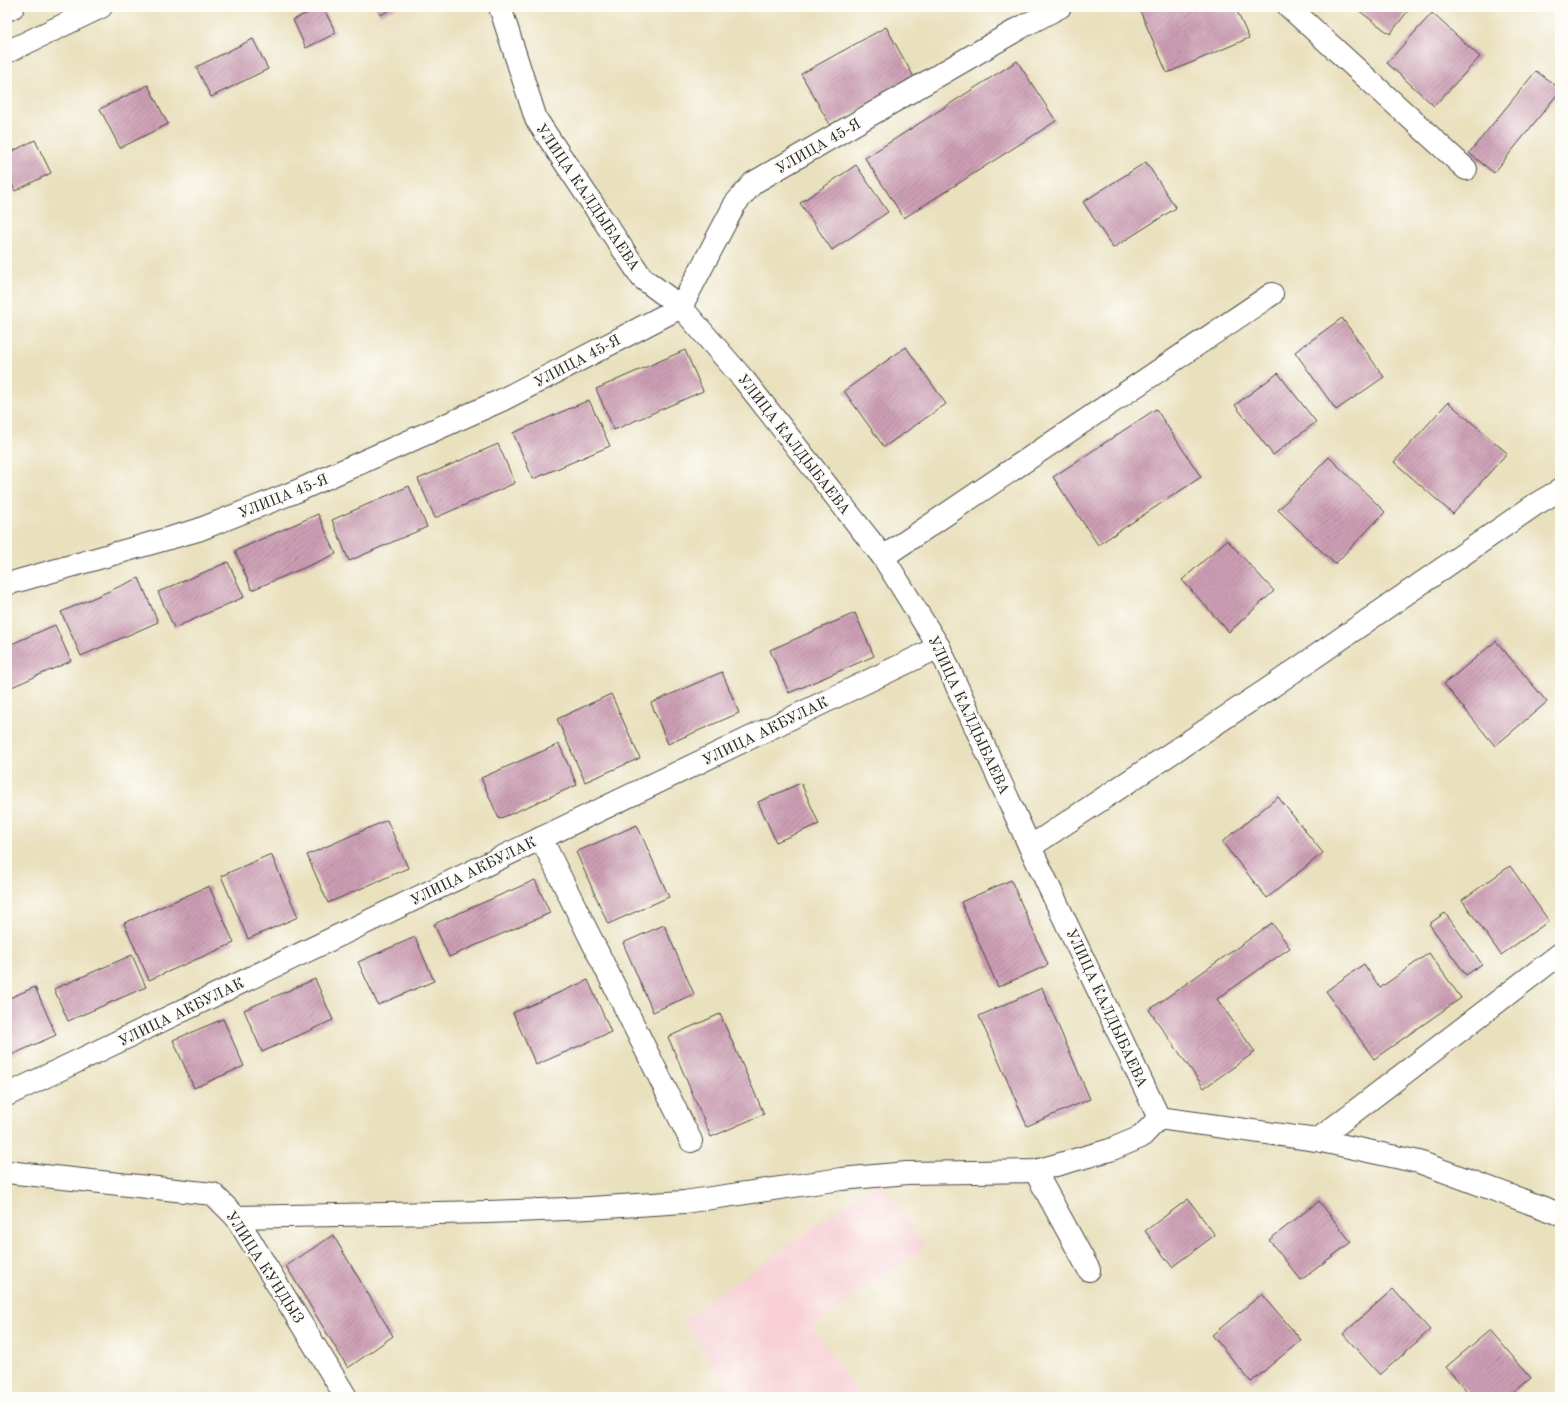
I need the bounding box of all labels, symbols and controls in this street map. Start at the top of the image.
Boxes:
street label: УЛИЦА 45-Я [774,117,864,178]
street label: УЛИЦА КАЛДЫБАЕВА [532,122,642,274]
street label: УЛИЦА 45-Я [532,333,623,391]
street label: УЛИЦА КАЛДЫБАЕВА [733,372,852,518]
street label: УЛИЦА 45-Я [237,473,331,522]
street label: УЛИЦА КАЛДЫБАЕВА [924,634,1011,798]
street label: УЛИЦА АКБУЛАК [700,695,831,769]
street label: УЛИЦА АКБУЛАК [408,835,539,909]
street label: УЛИЦА КАЛДЫБАЕВА [1062,927,1149,1091]
street label: УЛИЦА АКБУЛАК [116,976,247,1050]
street label: УЛИЦА КУНДЫЗ [222,1209,306,1327]

